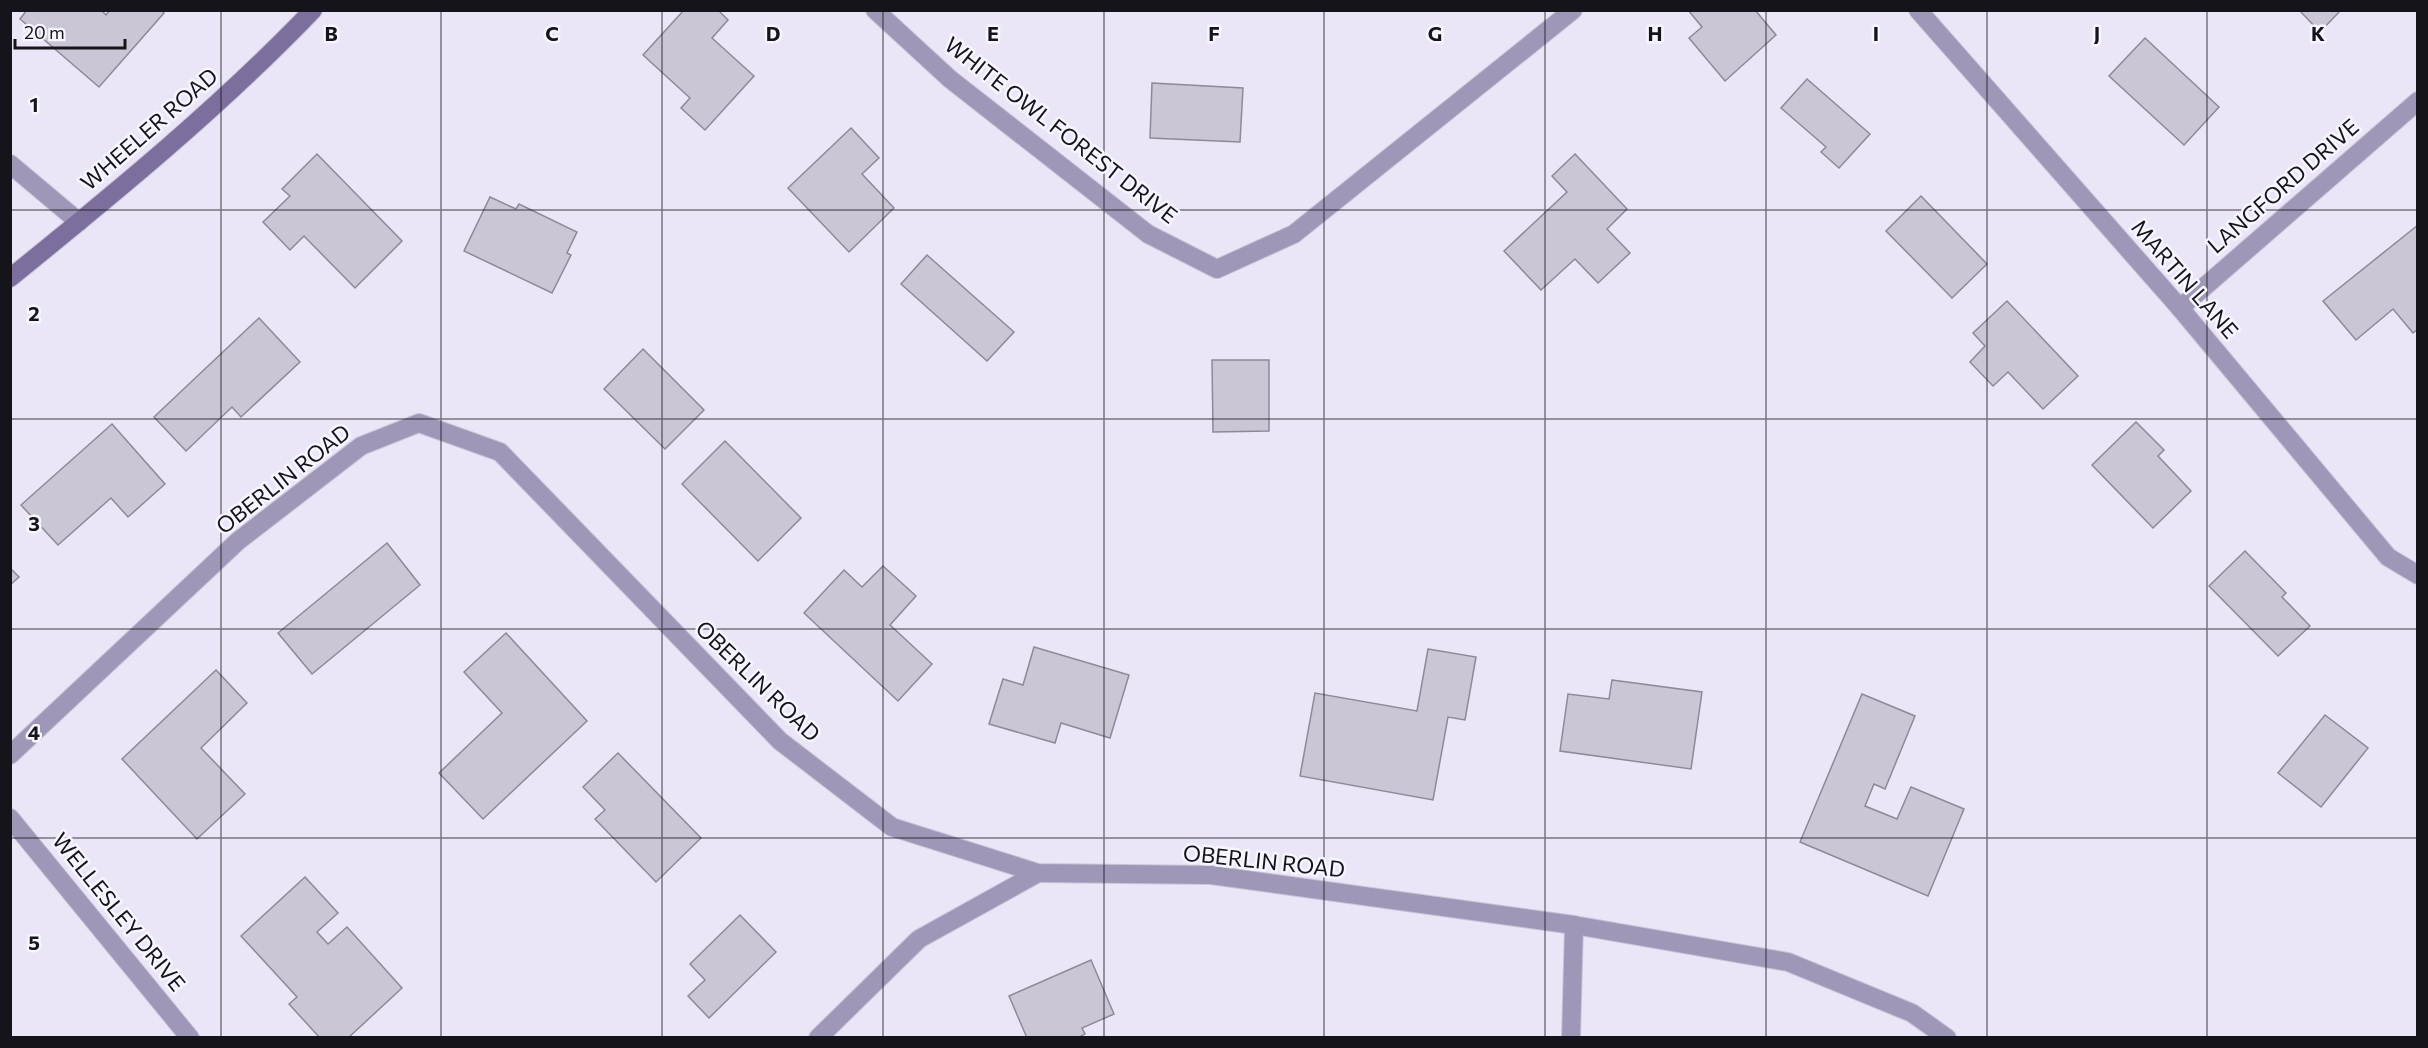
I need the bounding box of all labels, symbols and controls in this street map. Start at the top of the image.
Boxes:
scale bar [15,12,124,50]
text: 20 m [24,21,65,43]
text: B [324,21,338,45]
text: C [545,21,559,45]
text: D [766,21,780,45]
text: F [1208,21,1220,45]
text: G [1428,21,1442,45]
text: H [1648,21,1663,45]
text: I [1873,21,1879,45]
text: J [2094,21,2100,45]
text: K [2311,21,2325,45]
street label: WHITE OWL FOREST DRIVE [939,31,1183,229]
street label: WHEELER ROAD [75,62,223,195]
text: 1 [29,92,39,116]
street label: LANGFORD DRIVE [2202,113,2364,259]
street label: MARTIN LANE [2126,214,2244,344]
text: 2 [28,301,40,325]
street label: OBERLIN ROAD [210,418,355,539]
text: 3 [28,511,40,535]
street label: OBERLIN ROAD [690,614,826,747]
text: 4 [28,720,40,744]
street label: WELLESLEY DRIVE [47,827,192,996]
street label: OBERLIN ROAD [1182,839,1346,882]
text: 5 [28,930,40,954]

